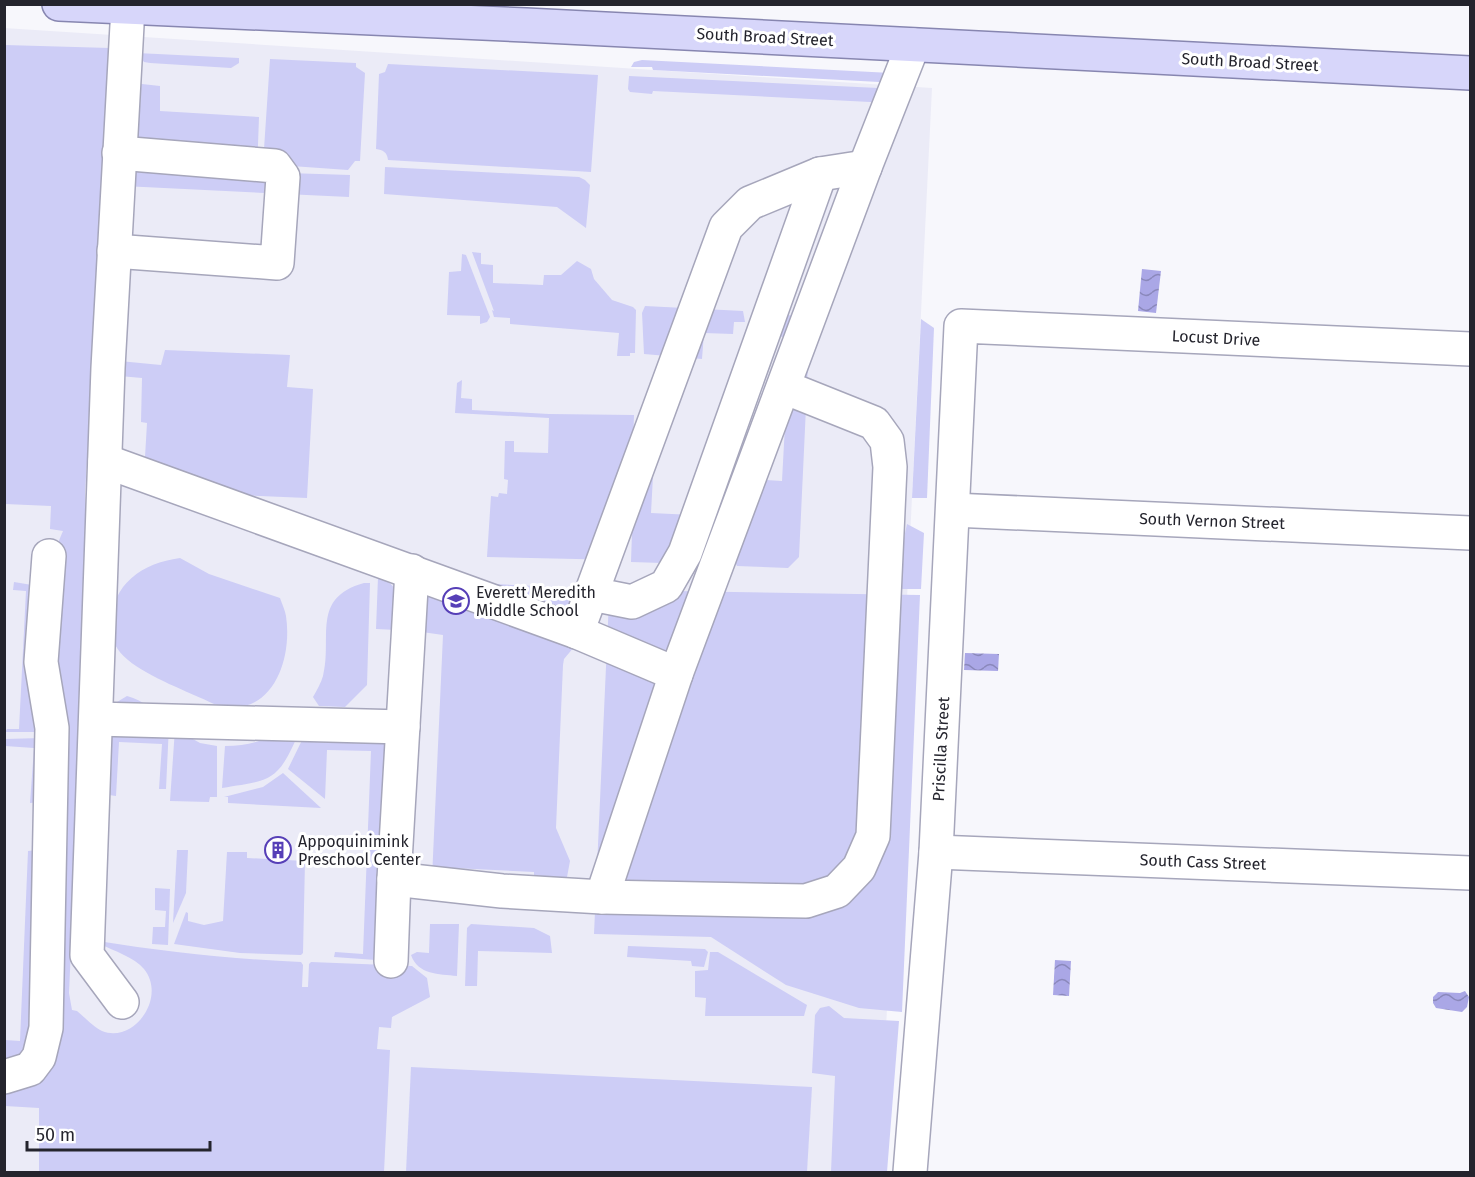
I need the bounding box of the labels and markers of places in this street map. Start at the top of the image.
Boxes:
place label: Everett Meredith Middle School [476,583,596,620]
school or university icon: Everett Meredith Middle School [441,586,471,616]
place label: Appoquinimink Preschool Center [298,832,421,869]
building icon: Appoquinimink Preschool Center [263,835,293,865]

